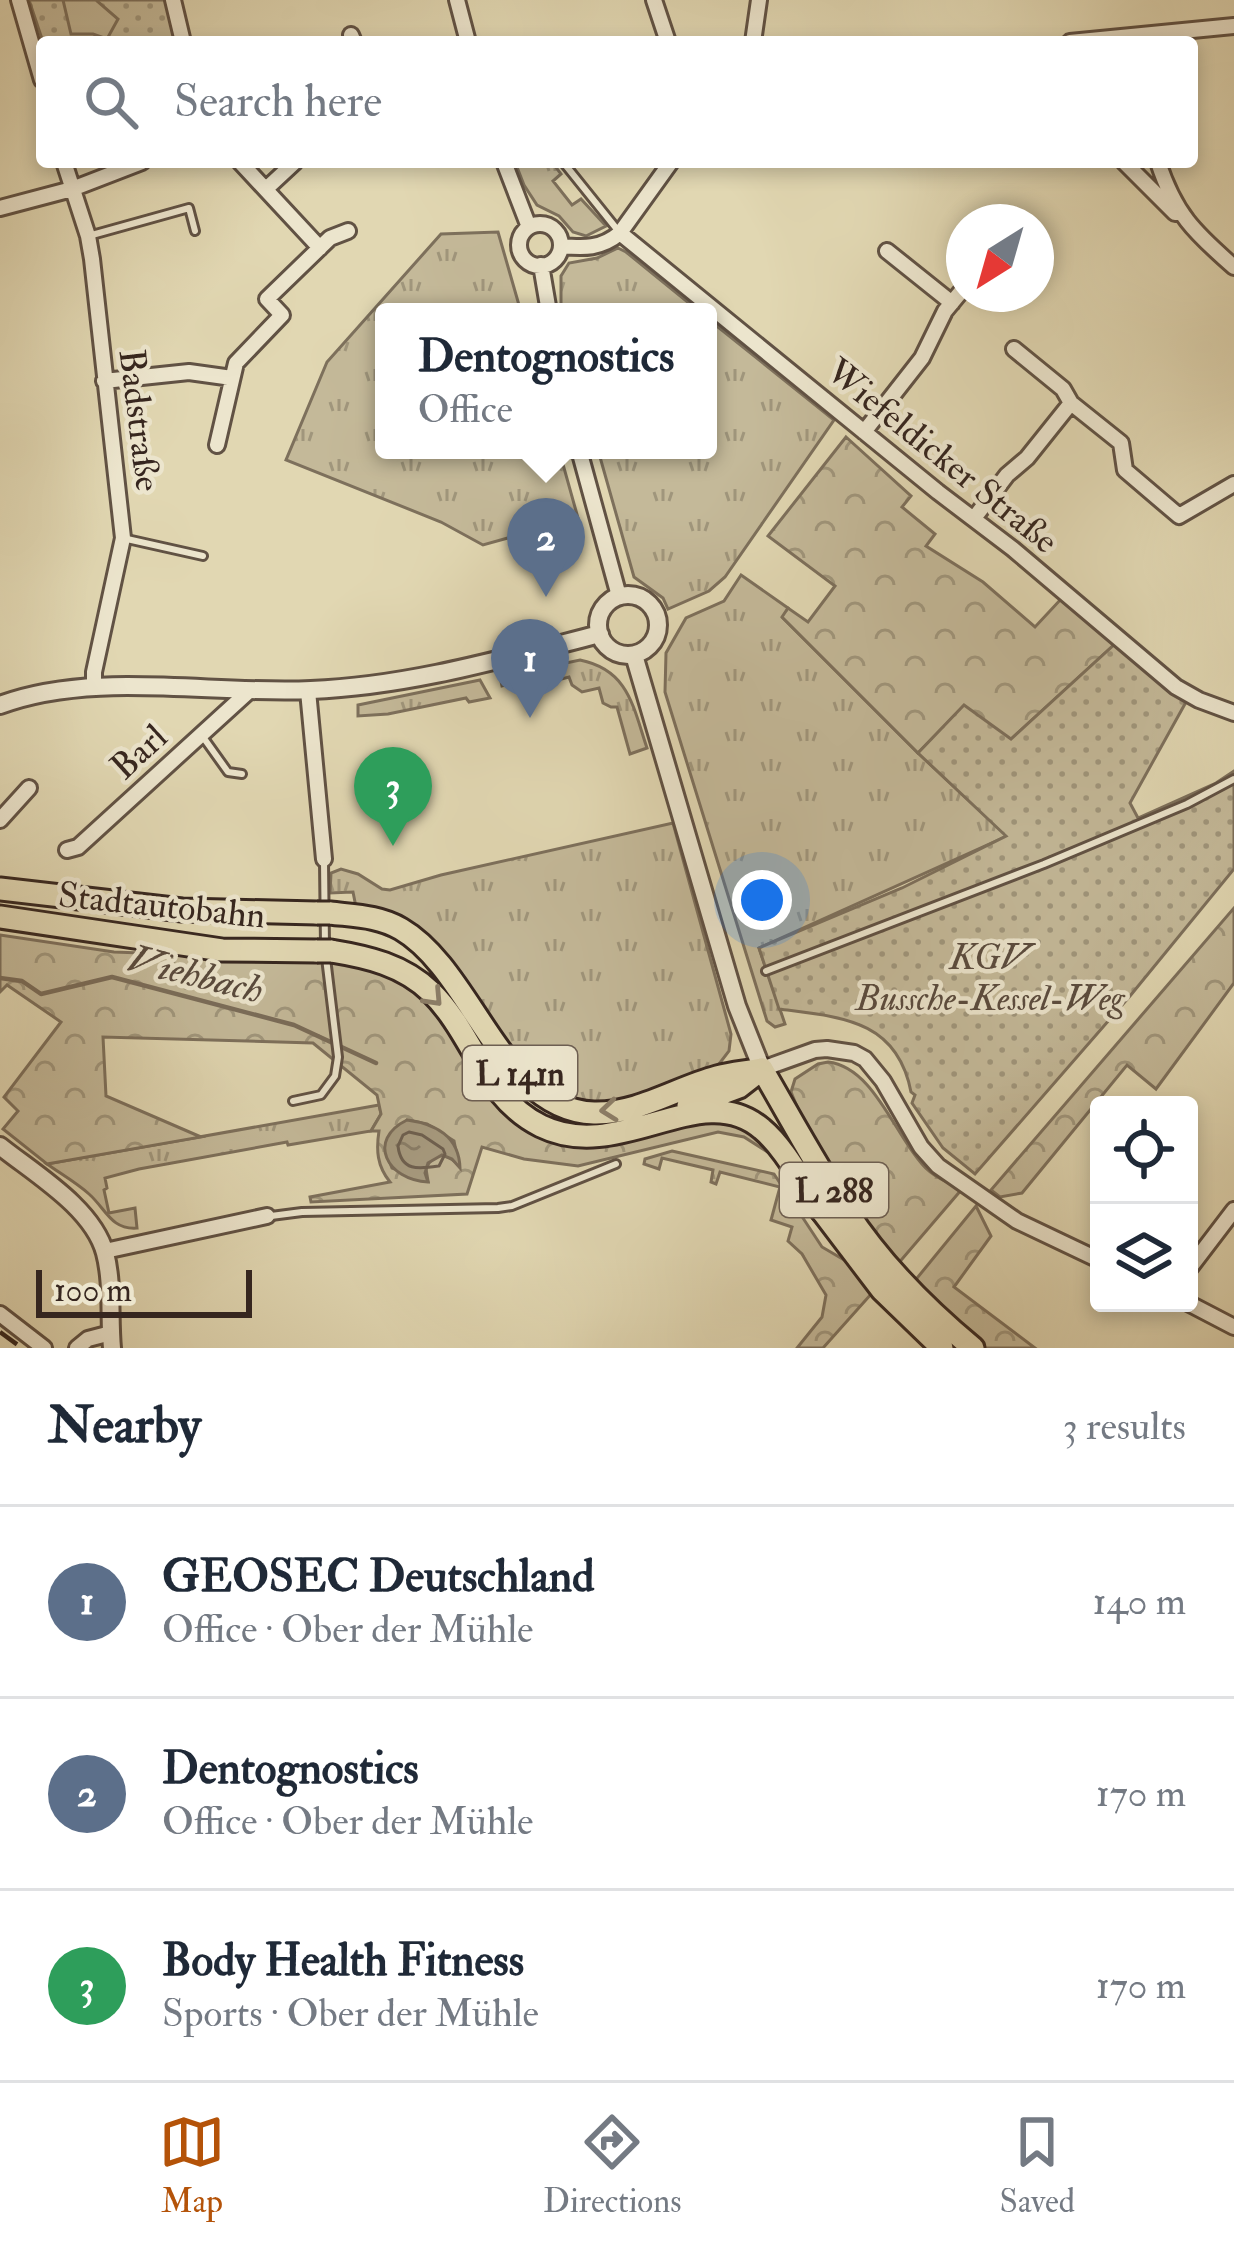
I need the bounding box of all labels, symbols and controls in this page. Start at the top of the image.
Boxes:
search box [36,36,1198,168]
icon: search [78,69,144,135]
text: Search here [174,74,382,130]
north arrow [946,204,1054,312]
popup [375,303,717,459]
text: Dentognostics [418,329,674,385]
street label: Badstraße [108,347,171,494]
street label: Wiefeldicker Straße [816,348,1067,563]
text: Office [418,385,513,434]
pin: 2 [507,498,585,597]
pin: 1 [491,619,569,718]
street label: Barl [101,715,177,789]
pin: 3 [354,747,432,846]
your location [732,870,792,930]
street label: Stadtautobahn [56,872,268,939]
water label: Viehbach [123,934,268,1015]
park label: KGV Bussche-Kessel-Weg [854,935,1126,1021]
one-way arrow [420,984,442,1006]
road number: L 141n [463,1046,577,1100]
map controls [1090,1096,1198,1312]
button: locate [1090,1096,1198,1204]
one-way arrow [600,1097,619,1122]
road number: L 288 [780,1163,888,1217]
button: layers [1090,1204,1198,1312]
scale bar [36,1264,252,1317]
text: 100 m [54,1270,132,1311]
text: Nearby [48,1394,201,1458]
text: 3 results [1063,1402,1186,1451]
text: GEOSEC Deutschland [162,1549,594,1605]
text: 1 [80,1577,94,1626]
text: 140 m [1093,1577,1186,1626]
text: Office · Ober der Mühle [162,1605,533,1654]
text: Dentognostics [162,1741,419,1797]
text: 2 [77,1769,97,1818]
text: 170 m [1096,1769,1186,1818]
text: Office · Ober der Mühle [162,1797,533,1846]
text: Body Health Fitness [162,1933,524,1989]
text: 3 [80,1961,94,2010]
text: 170 m [1096,1961,1186,2010]
text: Sports · Ober der Mühle [162,1989,539,2038]
tab: Map [159,2109,225,2222]
tab: Directions [543,2109,682,2222]
tab: Saved [1000,2109,1075,2222]

